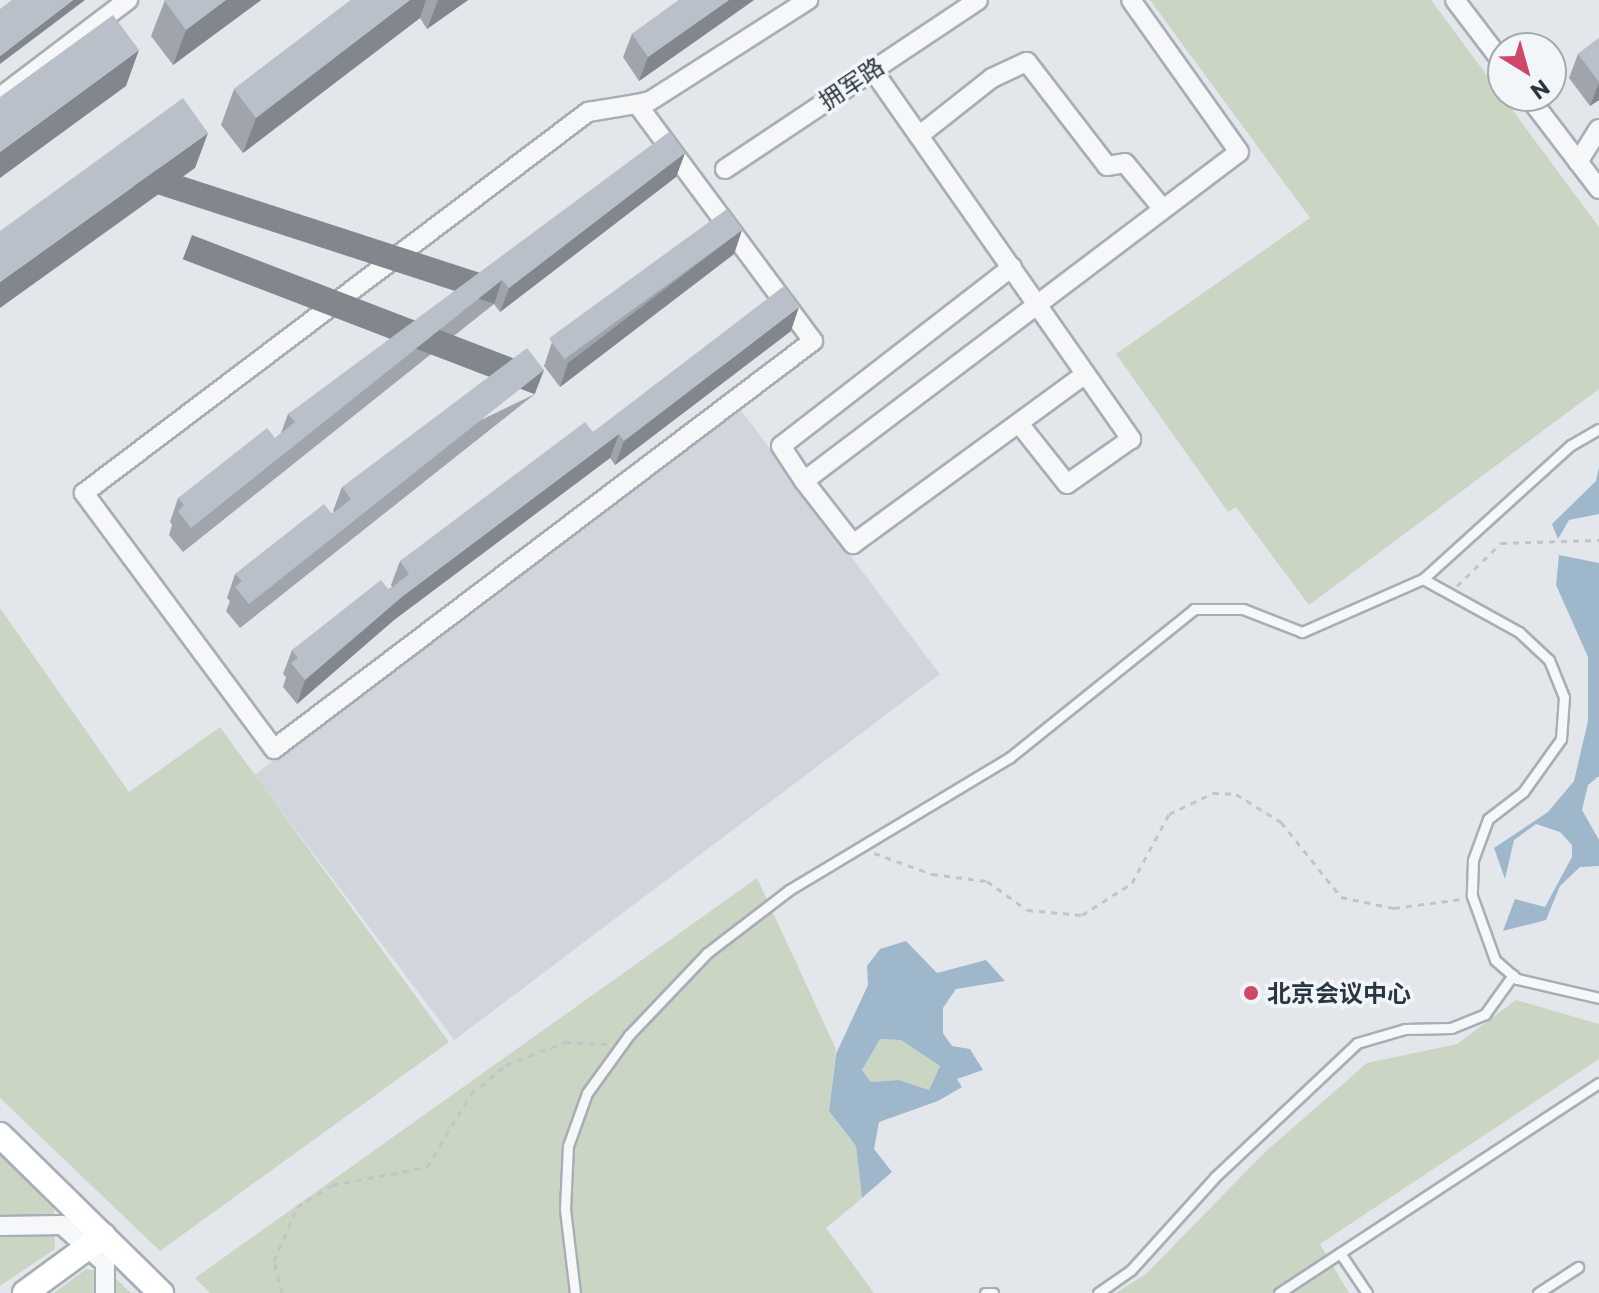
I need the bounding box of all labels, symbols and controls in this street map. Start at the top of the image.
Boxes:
north arrow [1487,32,1567,112]
street label: 拥军路 [813,51,889,115]
text: N [1526,74,1555,106]
place label: 北京会议中心 [1267,979,1411,1007]
marker: 北京会议中心 [1242,984,1260,1002]

